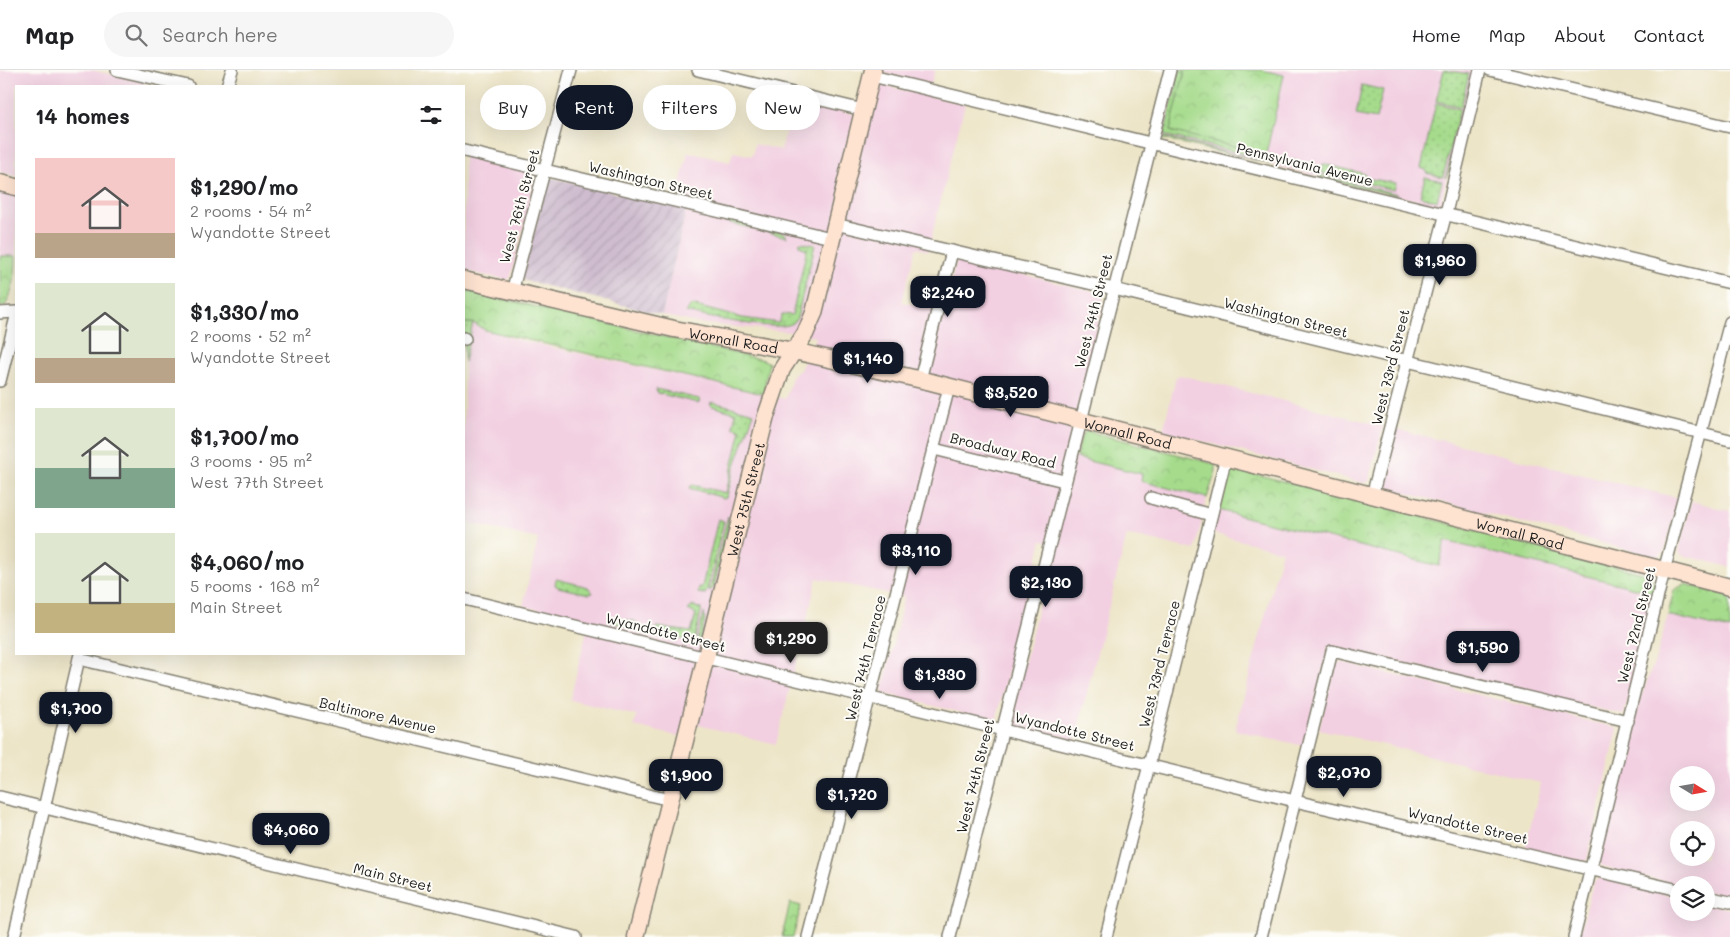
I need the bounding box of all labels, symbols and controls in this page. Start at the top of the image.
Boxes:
search box [104,12,454,57]
text: Map [25,19,74,50]
icon: search [122,21,150,49]
text: Search here [162,22,278,47]
text: Home [1412,23,1461,47]
text: Map [1489,23,1525,47]
text: About [1553,23,1606,47]
text: Contact [1634,23,1705,47]
chip: Buy [480,85,546,130]
chip: Rent [556,85,633,130]
chip: Filters [643,85,736,130]
chip: New [746,85,820,130]
icon: filters [417,101,445,129]
text: 14 homes [35,102,130,129]
street label: Pennsylvania Avenue [1235,138,1375,190]
street label: West 76th Street [495,147,543,265]
street label: Washington Street [587,156,715,204]
text: $1,290/mo [190,173,298,200]
icon: home [75,178,135,238]
text: 2 rooms · 54 m² [190,200,311,221]
text: Wyandotte Street [190,221,331,242]
pin: $1,960 [1399,244,1481,286]
text: $1,960 [1414,249,1466,270]
street label: West 74th Street [1070,252,1116,370]
pin: $2,240 [907,276,989,318]
text: $2,240 [921,281,975,302]
street label: Washington Street [1222,292,1350,342]
text: $1,330/mo [190,298,299,325]
icon: home [75,303,135,363]
street label: West 73rd Street [1366,307,1414,427]
street label: Wornall Road [687,322,780,357]
text: 2 rooms · 52 m² [190,325,311,346]
pin: $1,140 [827,342,909,384]
text: Wyandotte Street [190,346,331,367]
text: $1,140 [843,347,893,368]
pin: $3,520 [970,376,1052,418]
text: $3,520 [985,381,1037,402]
street label: Wornall Road [1081,412,1174,453]
text: $1,700/mo [190,423,299,450]
icon: home [75,428,135,488]
street label: Broadway Road [948,428,1058,472]
street label: West 75th Street [722,440,769,559]
text: 3 rooms · 95 m² [190,450,312,471]
text: West 77th Street [190,471,324,492]
street label: Wornall Road [1474,513,1566,554]
pin: $3,110 [875,534,957,576]
text: $3,110 [892,539,940,560]
text: $4,060/mo [190,548,304,575]
icon: home [75,553,135,613]
street label: West 72nd Street [1612,565,1660,685]
pin: $2,130 [1005,566,1087,608]
text: $2,130 [1021,571,1071,592]
text: 5 rooms · 168 m² [190,575,320,596]
street label: West 74th Terrace [840,593,890,723]
text: Main Street [190,596,283,617]
street label: West 73rd Terrace [1134,598,1184,730]
street label: Wyandotte Street [604,608,728,656]
pin: $1,290 [750,622,832,664]
text: $1,290 [766,627,816,648]
pin: $1,590 [1442,630,1524,673]
text: $1,590 [1457,636,1509,657]
pin: $1,330 [899,658,981,700]
text: $1,330 [914,663,966,684]
pin: $1,700 [35,692,117,734]
street label: Baltimore Avenue [318,692,438,738]
text: $1,700 [50,697,102,718]
street label: Wyandotte Street [1013,707,1137,755]
street label: West 74th Street [952,717,998,835]
pin: $2,070 [1303,756,1385,798]
pin: $1,900 [645,758,727,801]
text: $2,070 [1317,761,1371,782]
text: $1,900 [660,764,712,785]
north arrow [1670,766,1715,811]
map controls [1670,766,1715,921]
pin: $1,720 [811,778,893,820]
text: $1,720 [827,783,877,804]
street label: Wyandotte Street [1406,802,1530,848]
pin: $4,060 [250,812,332,855]
text: $4,060 [263,818,319,839]
button: locate [1670,821,1715,866]
street label: Main Street [351,858,435,896]
button: layers [1670,876,1715,921]

